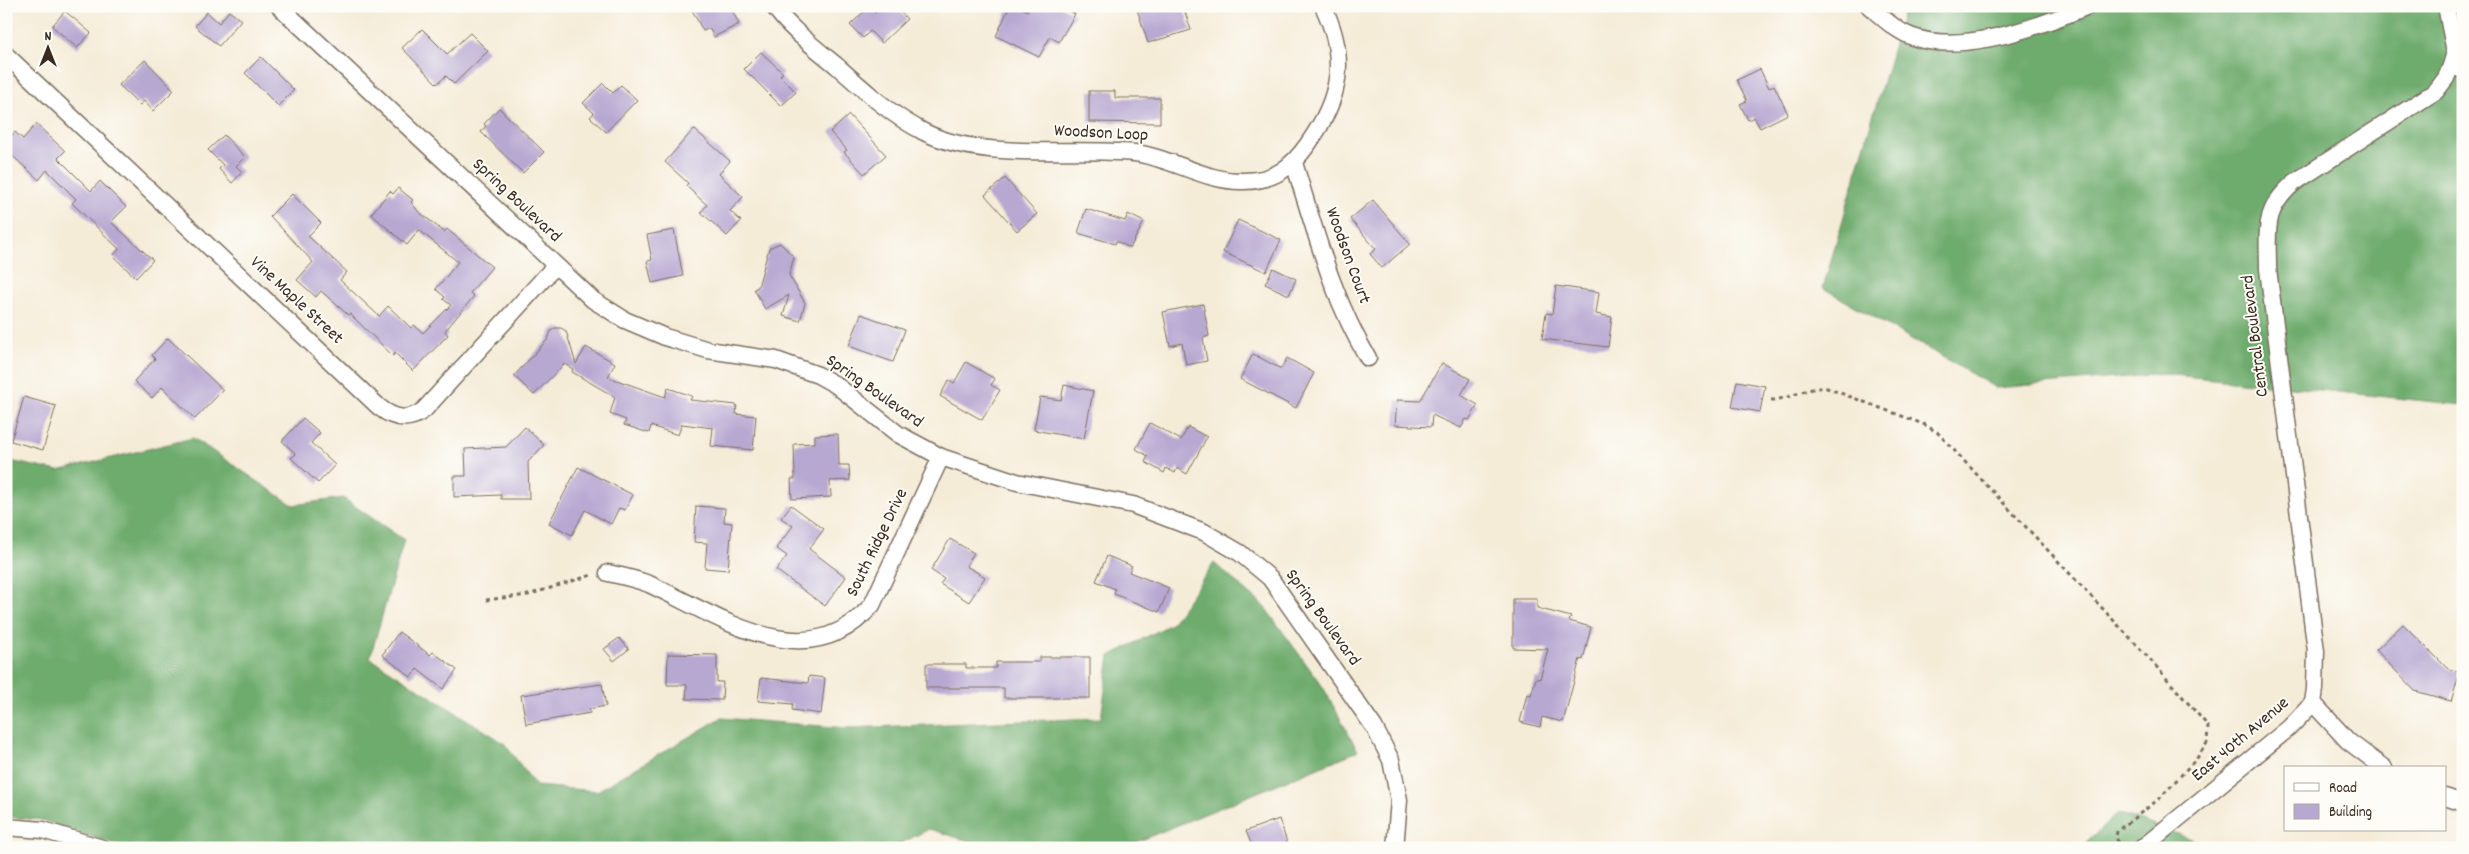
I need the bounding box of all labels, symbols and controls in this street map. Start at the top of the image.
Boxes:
north arrow [22,22,72,72]
text: N [45,27,52,47]
street label: Woodson Loop [1053,119,1149,149]
street label: Spring Boulevard [466,153,566,249]
street label: Woodson Court [1318,204,1376,308]
street label: Vine Maple Street [244,251,349,351]
street label: Central Boulevard [2236,273,2276,399]
street label: Spring Boulevard [820,349,928,435]
street label: South Ridge Drive [841,484,915,601]
street label: Spring Boulevard [1278,564,1366,672]
street label: East 40th Avenue [2187,692,2295,788]
legend [2284,766,2446,832]
text: Road [2329,778,2357,800]
text: Building [2329,802,2372,824]

